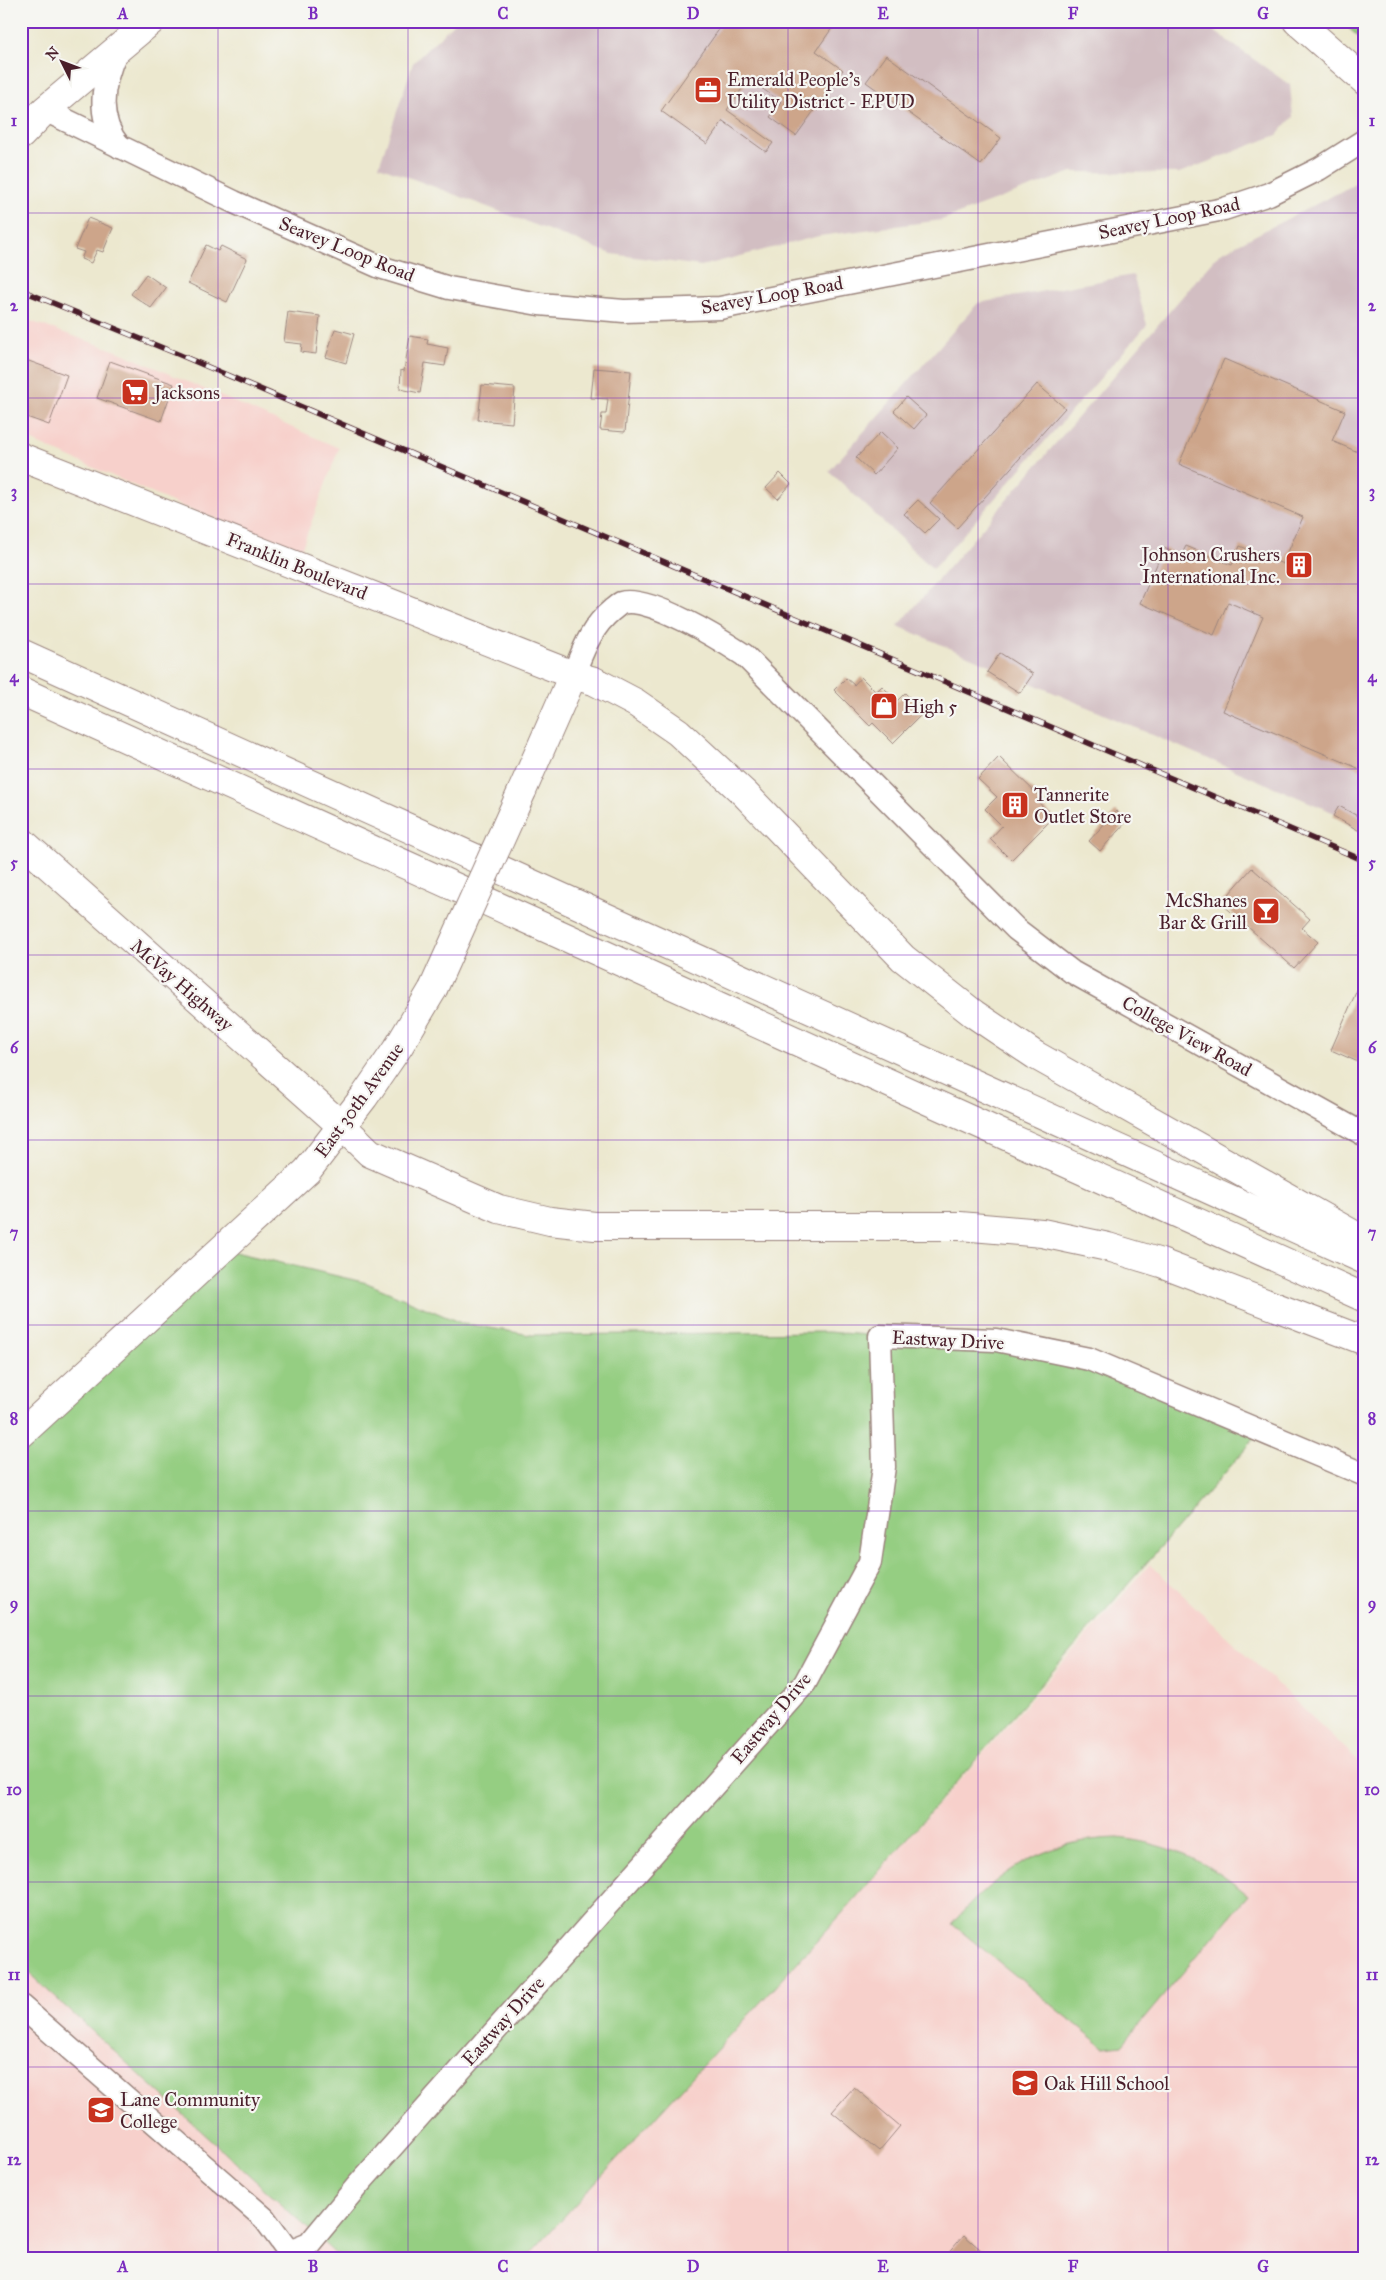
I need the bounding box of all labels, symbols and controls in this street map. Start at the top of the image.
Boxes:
text: A [117,4,129,23]
text: B [308,4,318,23]
text: C [498,4,509,23]
text: D [687,4,700,23]
text: E [877,4,889,23]
text: F [1068,4,1079,23]
text: G [1257,4,1269,23]
north arrow [38,38,88,88]
text: N [42,43,63,64]
place label: Emerald People's Utility District - EPUD [727,68,915,113]
office icon: Emerald People's Utility District - EPUD [693,75,723,105]
text: 1 [11,111,18,130]
text: 1 [1369,111,1376,130]
street label: Seavey Loop Road [1096,192,1242,244]
street label: Seavey Loop Road [276,211,418,287]
street label: Seavey Loop Road [699,271,845,319]
text: 2 [10,296,19,315]
text: 2 [1368,296,1377,315]
supermarket icon: Jacksons [120,377,150,407]
place label: Jacksons [152,381,220,405]
text: 3 [11,482,17,502]
text: 3 [1369,482,1375,502]
street label: Franklin Boulevard [223,527,371,605]
place label: Johnson Crushers International Inc. [1140,543,1280,588]
building icon: Johnson Crushers International Inc. [1284,550,1314,580]
text: 4 [10,667,20,687]
text: 4 [1368,667,1378,687]
shop icon: High 5 [869,691,899,721]
place label: High 5 [903,695,957,719]
place label: Tannerite Outlet Store [1034,783,1131,828]
building icon: Tannerite Outlet Store [1000,790,1030,820]
text: 5 [10,853,18,872]
text: 5 [1368,853,1376,872]
place label: McShanes Bar & Grill [1158,889,1248,934]
bar icon: McShanes Bar & Grill [1251,896,1281,926]
street label: McVay Highway [125,934,239,1037]
street label: College View Road [1118,991,1256,1082]
text: 6 [10,1038,19,1057]
street label: East 30th Avenue [310,1038,408,1162]
text: 6 [1368,1038,1377,1057]
text: 7 [10,1223,19,1242]
text: 7 [1368,1223,1377,1242]
street label: Eastway Drive [891,1326,1005,1354]
text: 8 [10,1409,18,1428]
text: 8 [1368,1409,1376,1428]
text: 9 [10,1594,18,1614]
text: 9 [1368,1594,1376,1614]
street label: Eastway Drive [726,1667,816,1768]
text: 10 [6,1780,22,1799]
text: 10 [1364,1780,1380,1799]
text: 11 [8,1965,21,1984]
text: 11 [1366,1965,1379,1984]
street label: Eastway Drive [457,1971,549,2070]
school or university icon: Oak Hill School [1010,2068,1040,2098]
place label: Oak Hill School [1044,2072,1170,2095]
place label: Lane Community College [120,2088,261,2134]
school or university icon: Lane Community College [86,2095,116,2125]
text: 12 [7,2150,22,2169]
text: 12 [1365,2150,1380,2169]
text: A [117,2257,129,2276]
text: B [308,2257,318,2276]
text: C [498,2257,509,2276]
text: D [687,2257,700,2276]
text: E [877,2257,889,2276]
text: F [1068,2257,1079,2276]
text: G [1257,2257,1269,2276]

